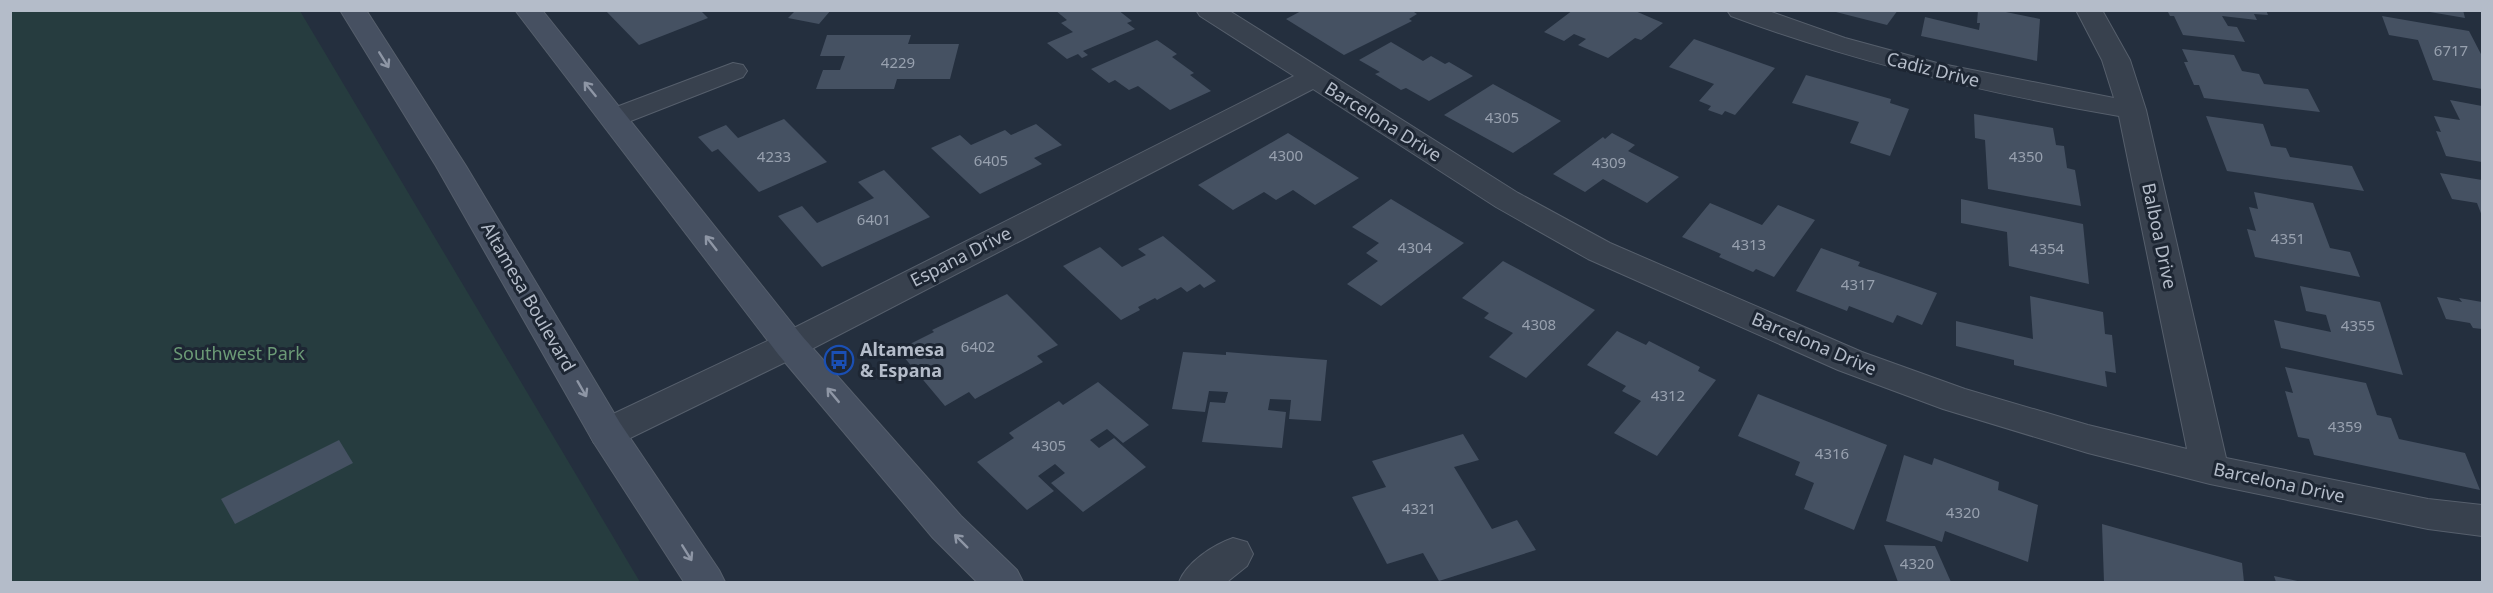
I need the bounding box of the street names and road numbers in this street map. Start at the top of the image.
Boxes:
street label: Cadiz Drive [1884,46,1982,92]
street label: Barcelona Drive [1321,76,1447,167]
street label: Balboa Drive [2137,181,2183,291]
street label: Altamesa Boulevard [476,217,581,376]
street label: Espana Drive [906,220,1015,292]
street label: Barcelona Drive [1748,306,1881,380]
street label: Barcelona Drive [2211,456,2347,508]

